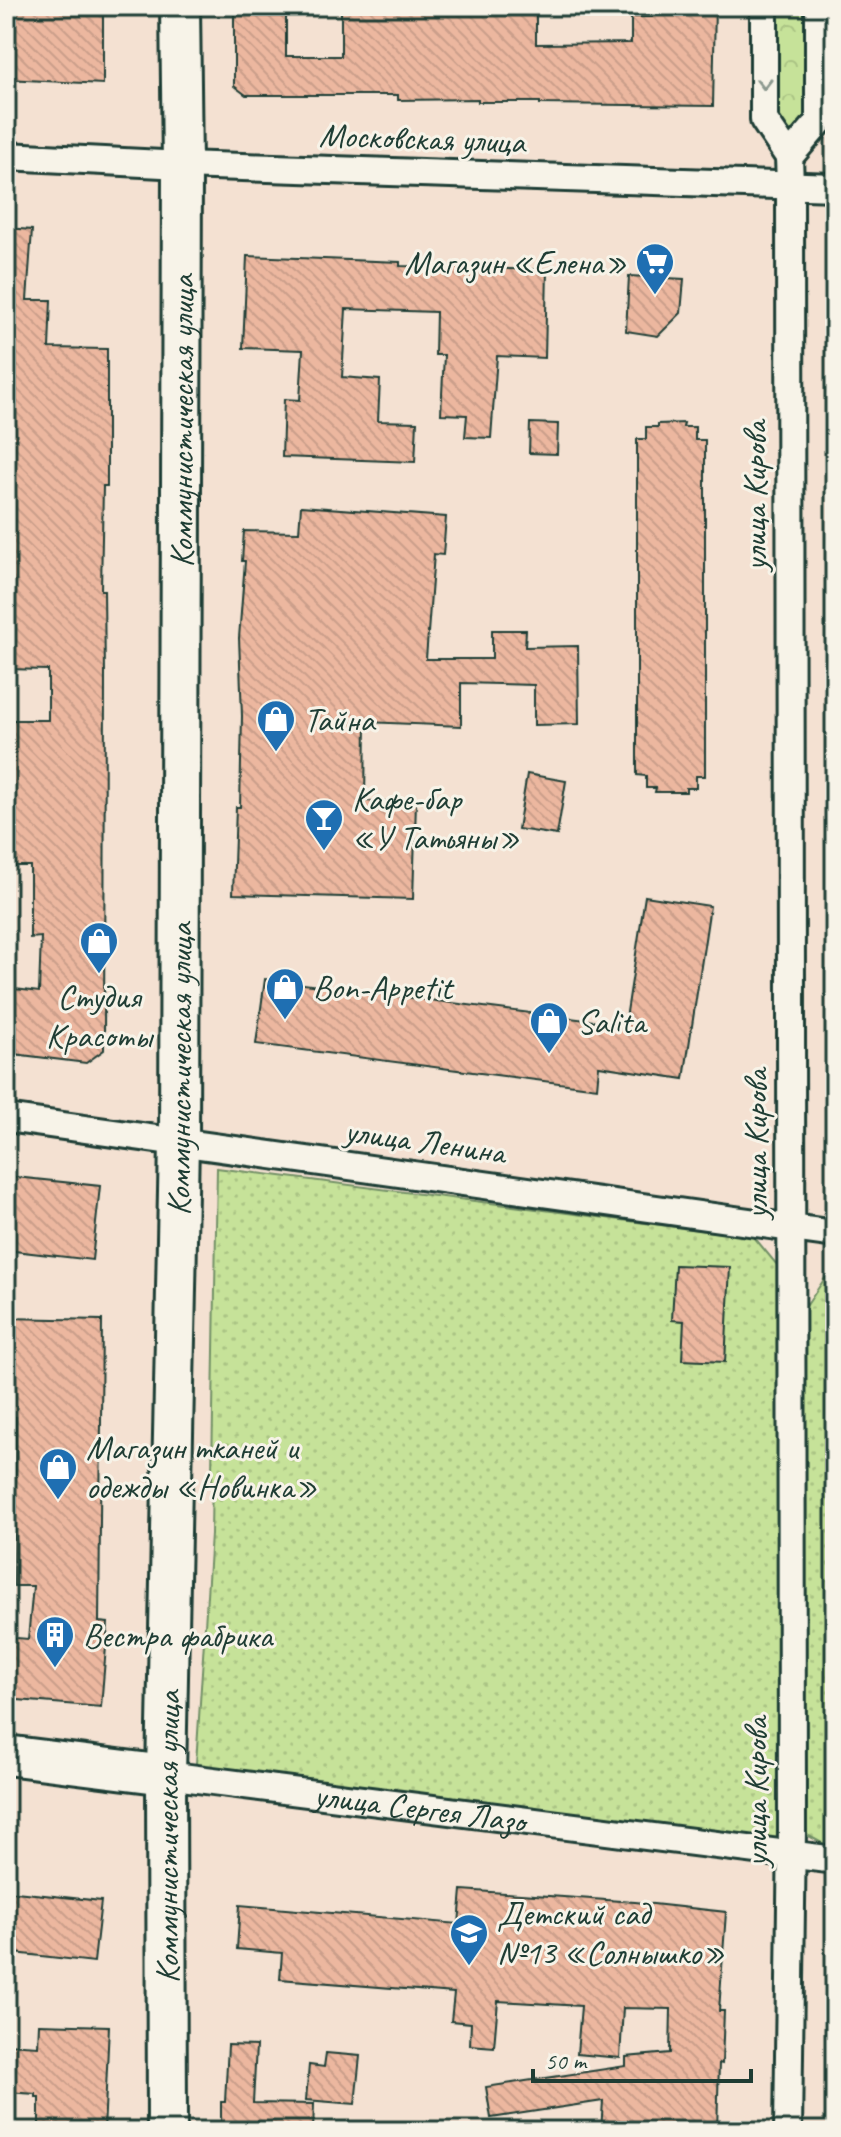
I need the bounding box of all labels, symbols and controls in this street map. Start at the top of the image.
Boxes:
one-way arrow [755,78,773,91]
street label: Московская улица [318,113,528,163]
place label: Магазин «Елена» [405,241,627,284]
supermarket icon: Магазин «Елена» [634,241,676,296]
street label: Коммунистическая улица [159,273,203,568]
street label: улица Кирова [733,418,776,573]
shop icon: Тайна [255,698,297,753]
place label: Тайна [304,698,377,741]
place label: Кафе-бар «У Татьяны» [352,777,520,859]
bar icon: Кафе-бар «У Татьяны» [303,797,345,852]
shop icon: Студия Красоты [78,920,120,975]
street label: Коммунистическая улица [156,921,201,1216]
shop icon: Bon-Appetit [264,966,306,1021]
place label: Bon-Appetit [313,966,455,1009]
place label: Студия Красоты [46,975,155,1057]
shop icon: Salita [528,1000,570,1055]
place label: Salita [577,1000,648,1043]
street label: улица Кирова [734,1066,777,1221]
street label: улица Ленина [340,1108,511,1174]
place label: Магазин тканей и одежды «Новинка» [86,1426,318,1508]
shop icon: Магазин тканей и одежды «Новинка» [37,1446,79,1501]
building icon: Вестра фабрика [34,1614,76,1669]
place label: Вестра фабрика [83,1614,275,1657]
street label: Коммунистическая улица [144,1688,189,1983]
street label: улица Кирова [734,1714,777,1869]
street label: улица Сергея Лазо [310,1772,532,1842]
place label: Детский сад №13 «Солнышко» [497,1892,725,1974]
school or university icon: Детский сад №13 «Солнышко» [448,1912,490,1967]
scale bar [533,2033,751,2083]
text: 50 m [545,2046,588,2076]

